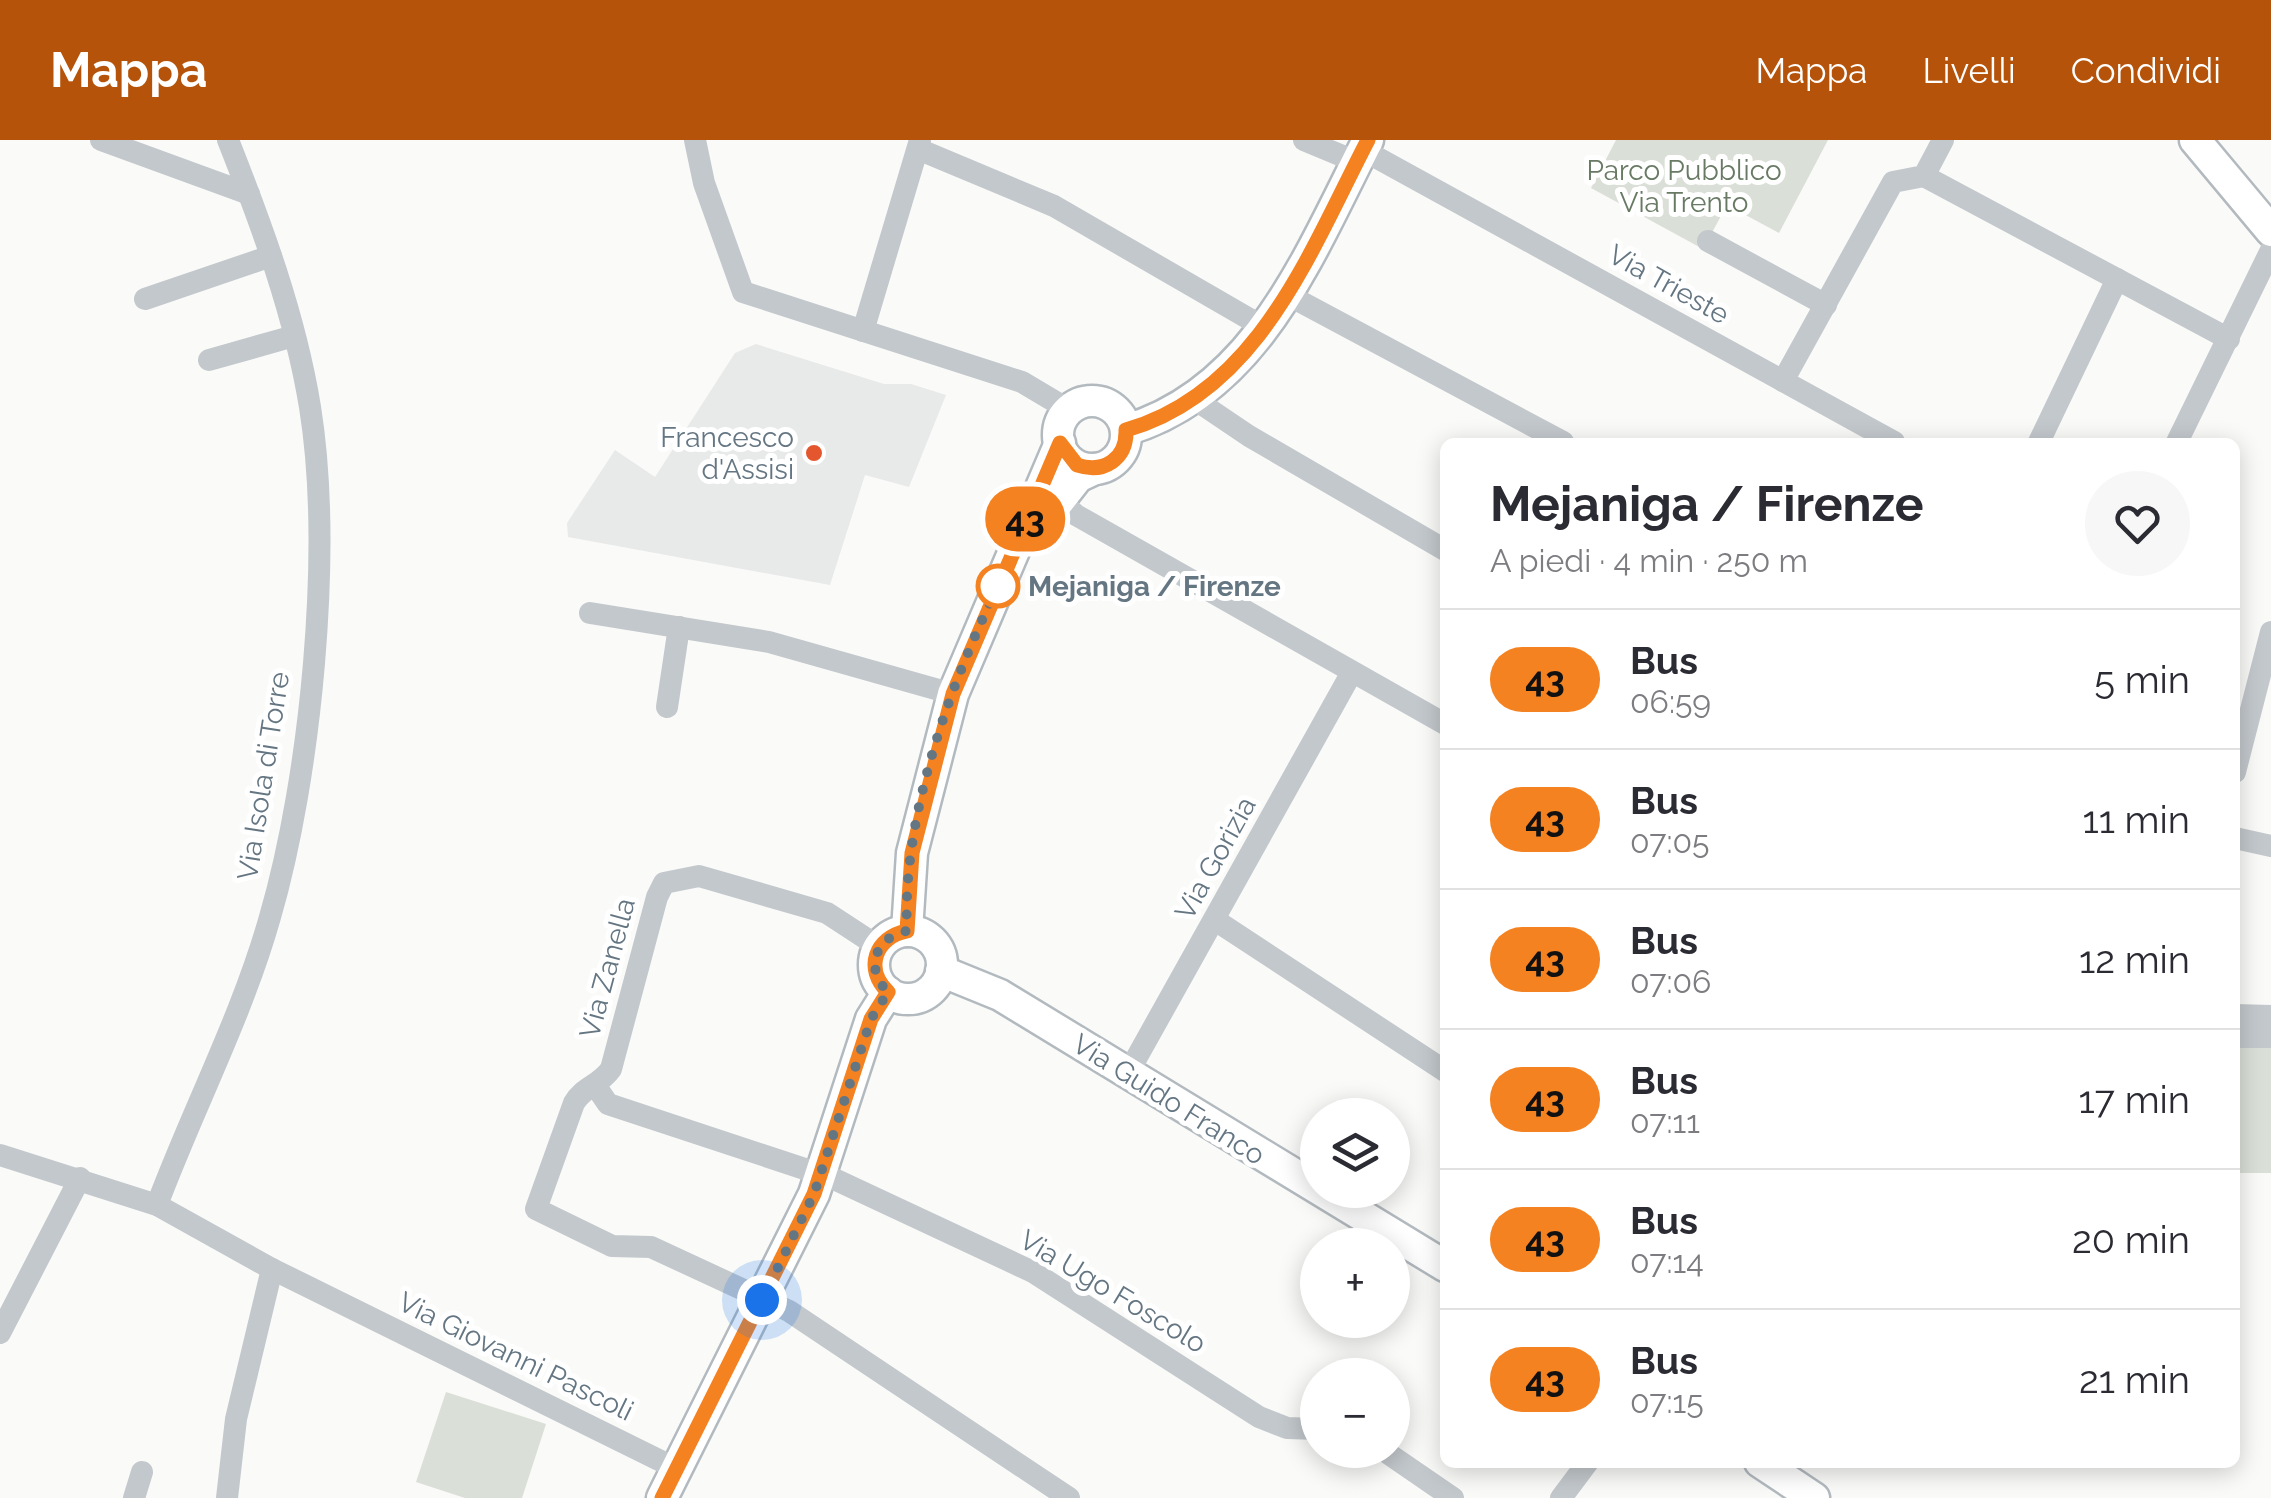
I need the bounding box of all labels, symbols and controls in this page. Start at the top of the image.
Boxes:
text: Mappa [50,42,207,98]
text: Mappa [1756,50,1867,91]
text: Livelli [1922,50,2016,91]
text: Condividi [2071,50,2221,91]
park label: Parco Pubblico Via Trento [1586,154,1782,219]
street label: Via Trieste [1603,238,1735,331]
place label: Francesco d'Assisi [660,421,794,486]
marker: Francesco d'Assisi [803,442,825,464]
button: heart [2085,471,2190,576]
text: Mejaniga / Firenze [1490,476,1923,532]
line badge: 43 [980,486,1070,552]
text: 43 [1005,499,1045,540]
text: A piedi · 4 min · 250 m [1490,542,1808,579]
marker: Mejaniga / Firenze [977,565,1019,607]
place label: Mejaniga / Firenze [1028,570,1281,603]
text: Bus [1630,638,1698,683]
text: 5 min [2094,657,2190,702]
text: 43 [1525,659,1565,700]
street label: Via Isola di Torre [231,669,296,883]
text: 06:59 [1630,683,1711,720]
text: Bus [1630,778,1698,823]
street label: Via Gorizia [1168,791,1263,925]
text: 11 min [2082,797,2190,842]
text: 43 [1525,799,1565,840]
text: 07:05 [1630,823,1710,860]
street label: Via Zanella [573,894,642,1042]
text: Bus [1630,918,1698,963]
text: 12 min [2079,937,2190,982]
text: 43 [1525,939,1565,980]
text: 07:06 [1630,963,1711,1000]
street label: Via Guido Franco [1067,1027,1271,1172]
text: Bus [1630,1058,1698,1103]
text: 17 min [2079,1077,2190,1122]
text: 43 [1525,1079,1565,1120]
map controls [1300,1098,1410,1468]
button: layers [1300,1098,1410,1208]
text: 07:11 [1630,1103,1700,1140]
text: Bus [1630,1198,1698,1243]
text: 20 min [2072,1217,2190,1262]
text: 43 [1525,1219,1565,1260]
street label: Via Ugo Foscolo [1014,1223,1212,1360]
button: + [1300,1228,1410,1338]
text: 07:14 [1630,1243,1704,1280]
your location [737,1275,787,1325]
street label: Via Giovanni Pascoli [393,1285,639,1428]
text: Bus [1630,1338,1698,1383]
text: 21 min [2079,1357,2190,1402]
button: − [1300,1358,1410,1468]
text: 43 [1525,1359,1565,1400]
text: 07:15 [1630,1383,1704,1420]

